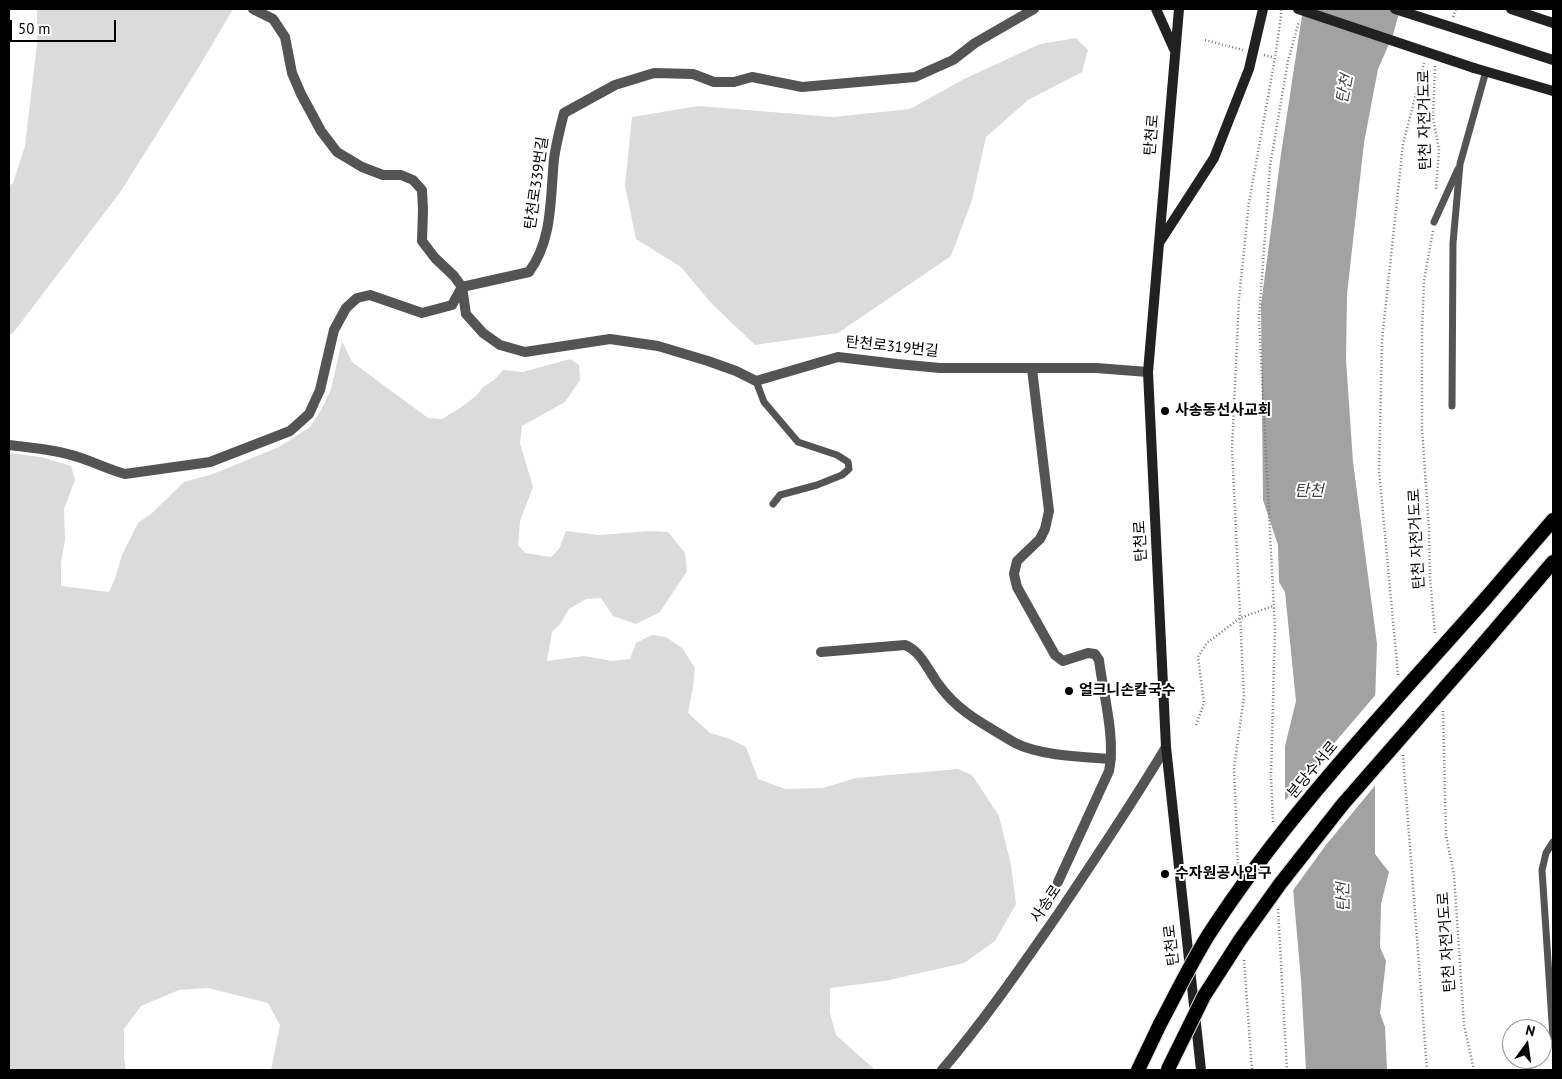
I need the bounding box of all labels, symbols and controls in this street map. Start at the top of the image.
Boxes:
scale bar [12,10,119,42]
text: 50 m [18,19,51,38]
street label: 탄천 자전거도로 [1415,70,1435,170]
water label: 탄천 [1333,73,1357,105]
street label: 탄천로 [1141,114,1163,156]
street label: 탄천로339번길 [522,135,552,231]
street label: 탄천로319번길 [845,333,939,361]
place label: 사송동선사교회 [1175,402,1272,420]
marker: 사송동선사교회 [1159,405,1171,417]
water label: 탄천 [1294,481,1324,501]
street label: 탄천 자전거도로 [1405,488,1429,590]
street label: 탄천로 [1131,520,1151,562]
place label: 얼크니손칼국수 [1079,682,1176,700]
marker: 얼크니손칼국수 [1063,685,1075,697]
street label: 분당수서로 [1284,738,1342,802]
place label: 수자원공사입구 [1175,865,1272,883]
marker: 수자원공사입구 [1159,868,1171,880]
street label: 사송로 [1027,882,1065,926]
water label: 탄천 [1334,882,1354,912]
street label: 탄천 자전거도로 [1435,891,1459,993]
street label: 탄천로 [1161,923,1183,967]
north arrow [1502,1019,1552,1069]
text: N [1524,1021,1537,1040]

